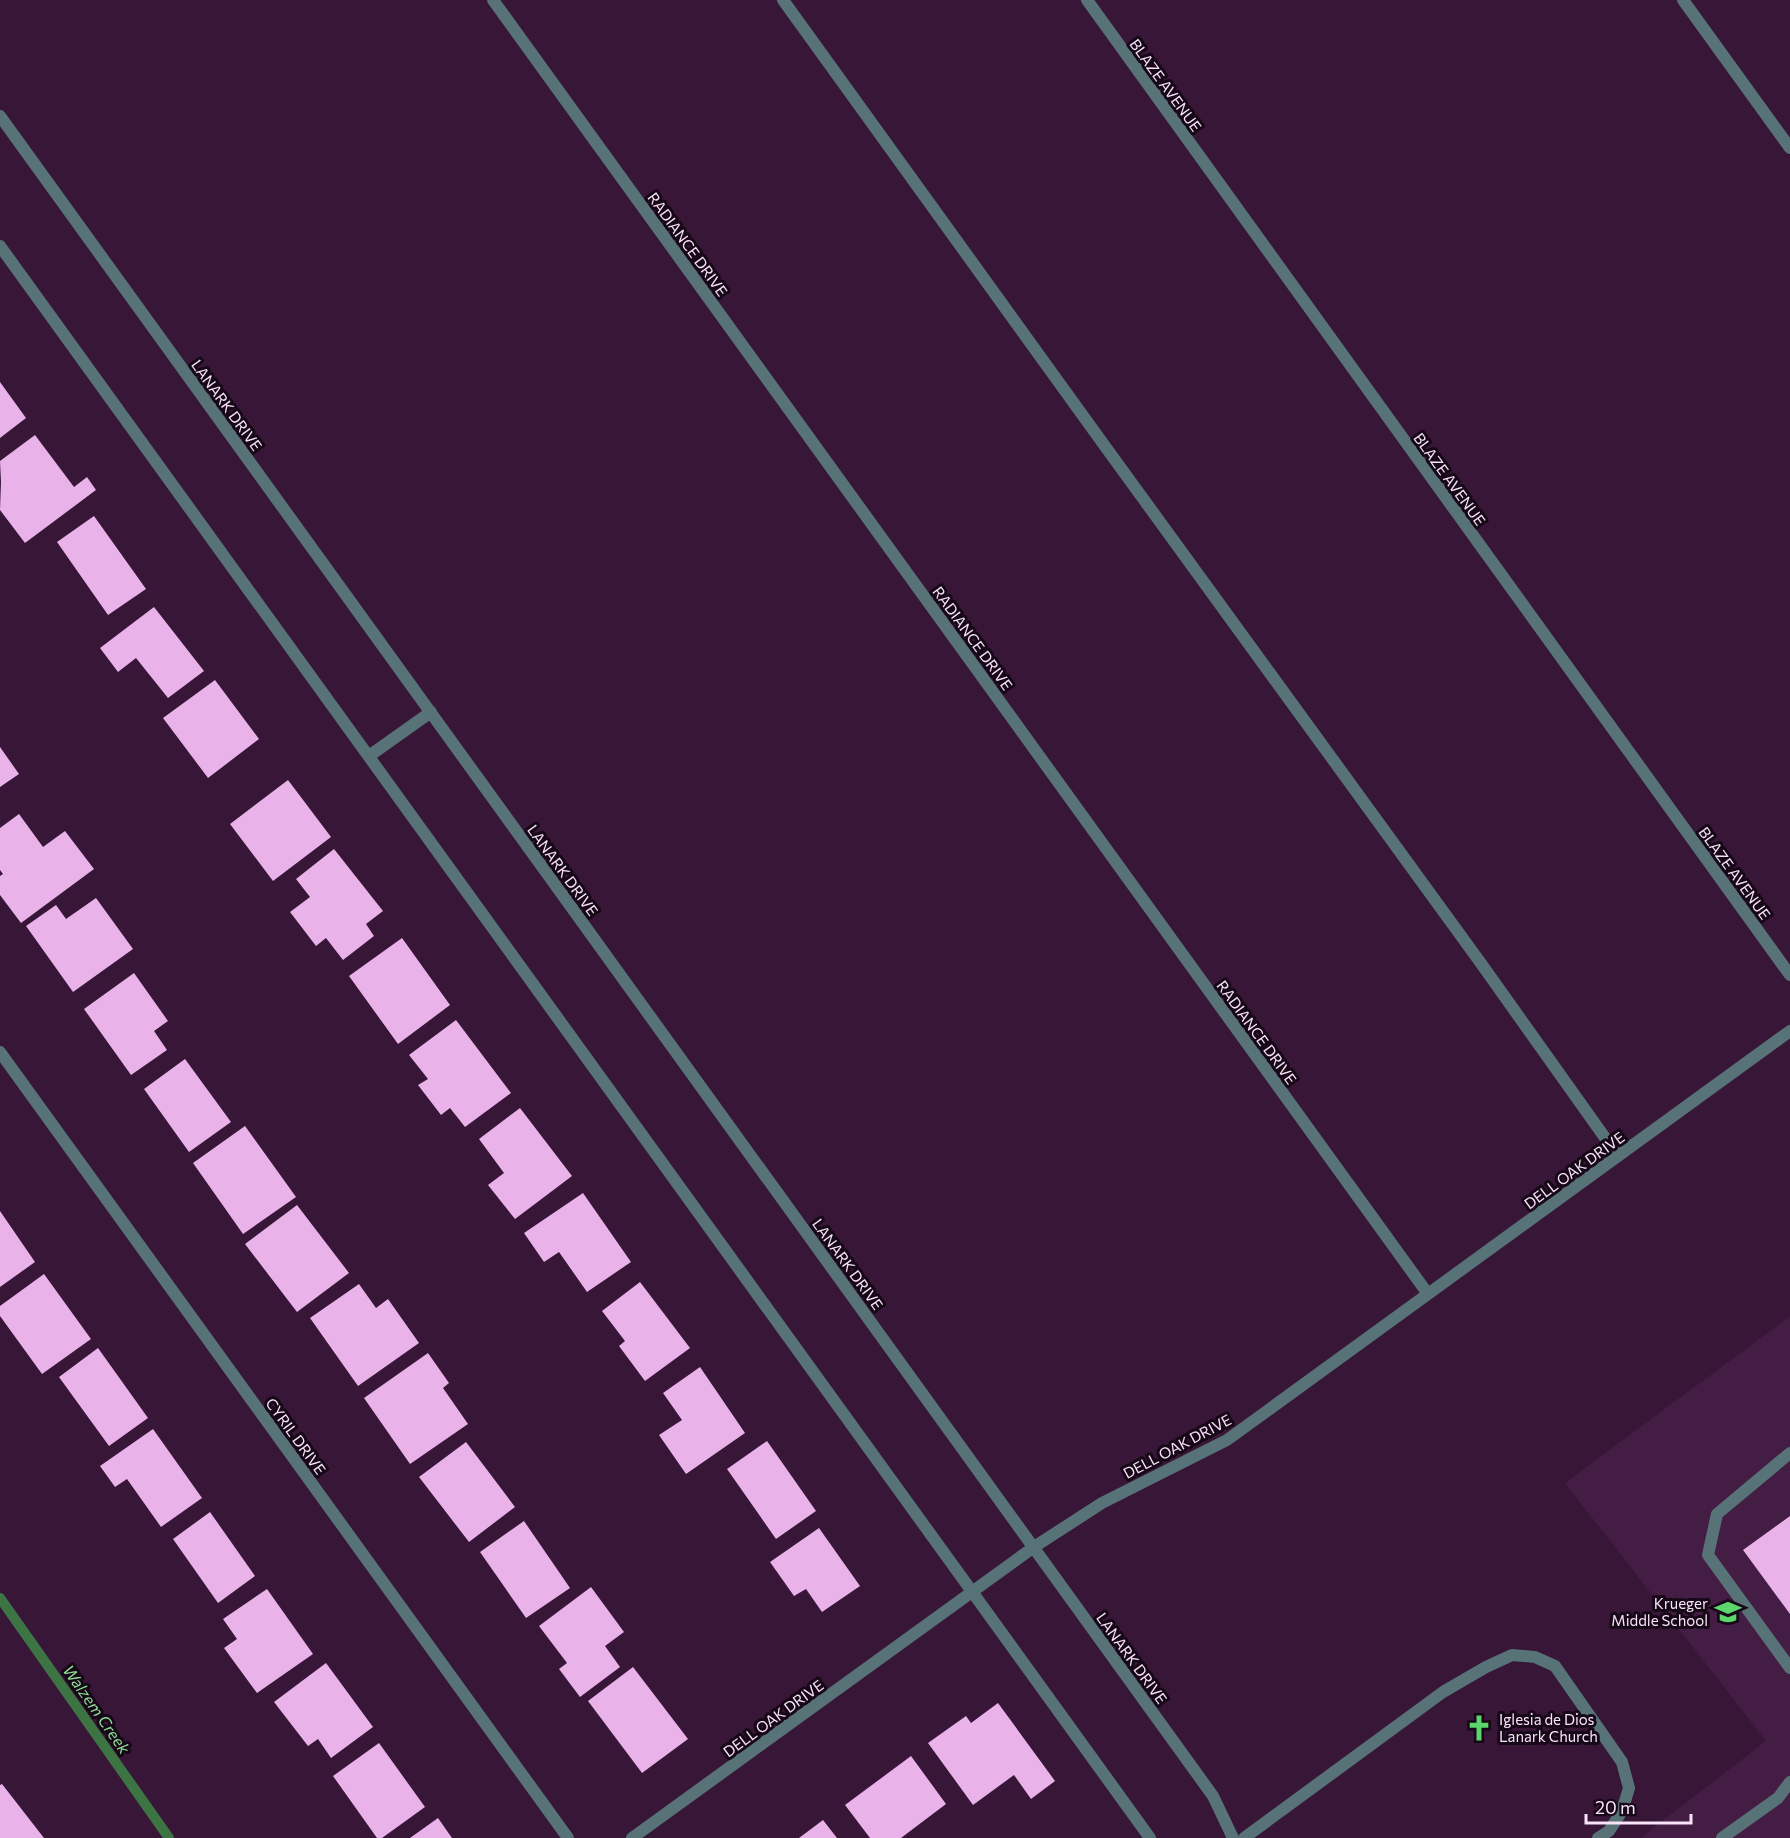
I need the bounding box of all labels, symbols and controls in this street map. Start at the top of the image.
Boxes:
street label: BLAZE AVENUE [1126,35,1206,135]
street label: RADIANCE DRIVE [644,189,732,299]
street label: LANARK DRIVE [188,356,266,454]
street label: BLAZE AVENUE [1410,429,1490,529]
street label: RADIANCE DRIVE [929,583,1017,693]
street label: LANARK DRIVE [524,821,602,919]
street label: BLAZE AVENUE [1695,823,1775,923]
street label: RADIANCE DRIVE [1213,977,1301,1087]
street label: DELL OAK DRIVE [1520,1128,1628,1212]
street label: LANARK DRIVE [809,1215,887,1313]
street label: CYRIL DRIVE [262,1394,330,1478]
street label: DELL OAK DRIVE [1120,1410,1234,1482]
place label: Krueger Middle School [1611,1594,1708,1629]
school or university icon: Krueger Middle School [1713,1597,1743,1627]
street label: LANARK DRIVE [1093,1609,1171,1707]
water label: Walzem Creek [59,1661,135,1757]
street label: DELL OAK DRIVE [719,1676,827,1760]
place label: Iglesia de Dios Lanark Church [1499,1710,1598,1745]
church icon: Iglesia de Dios Lanark Church [1464,1713,1494,1743]
scale bar [1586,1787,1691,1825]
text: 20 m [1595,1796,1636,1818]

